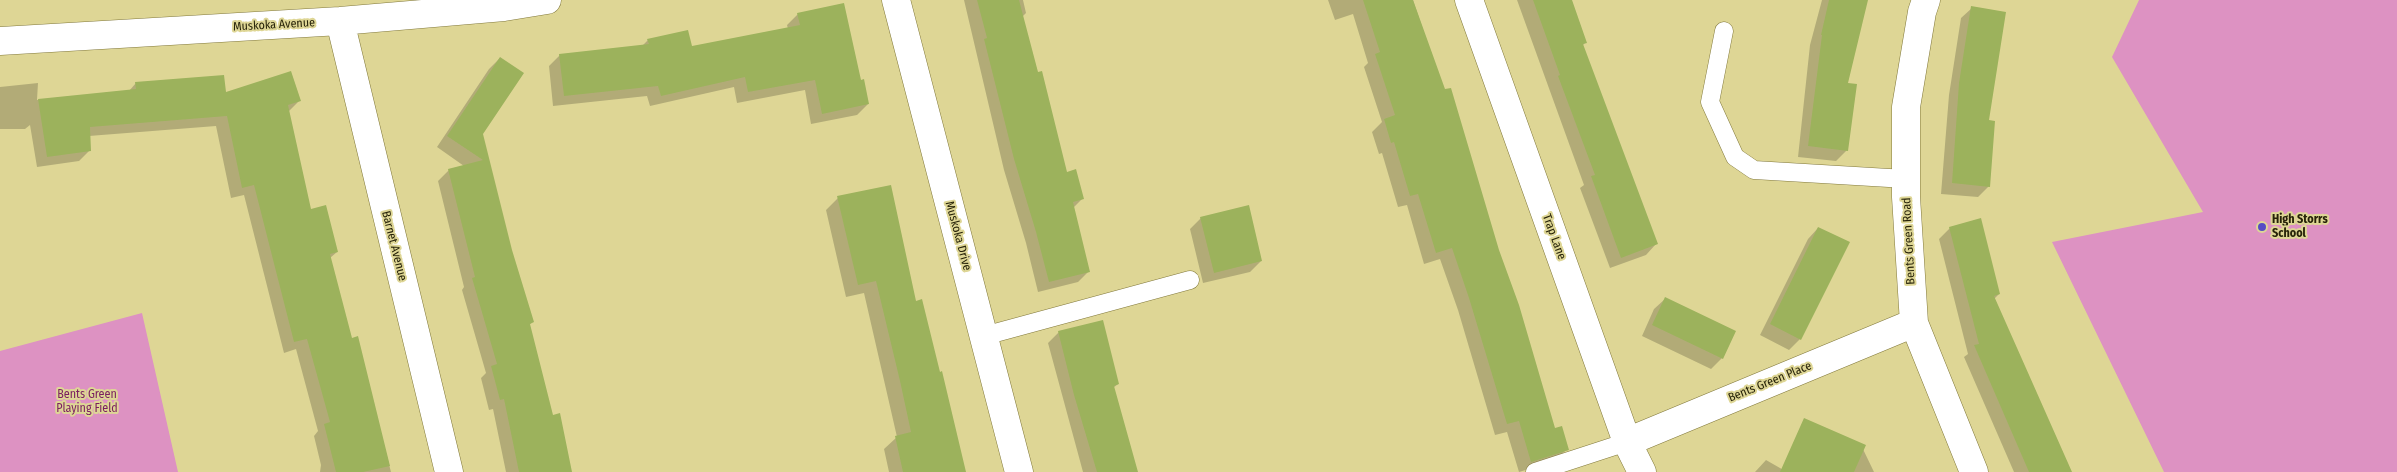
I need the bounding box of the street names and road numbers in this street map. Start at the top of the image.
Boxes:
street label: Muskoka Avenue [233,16,315,34]
street label: Bents Green Road [1900,197,1918,285]
street label: Muskoka Drive [942,200,974,272]
street label: Barnet Avenue [378,209,410,283]
street label: Trap Lane [1539,212,1569,262]
street label: Bents Green Place [1726,359,1814,405]

